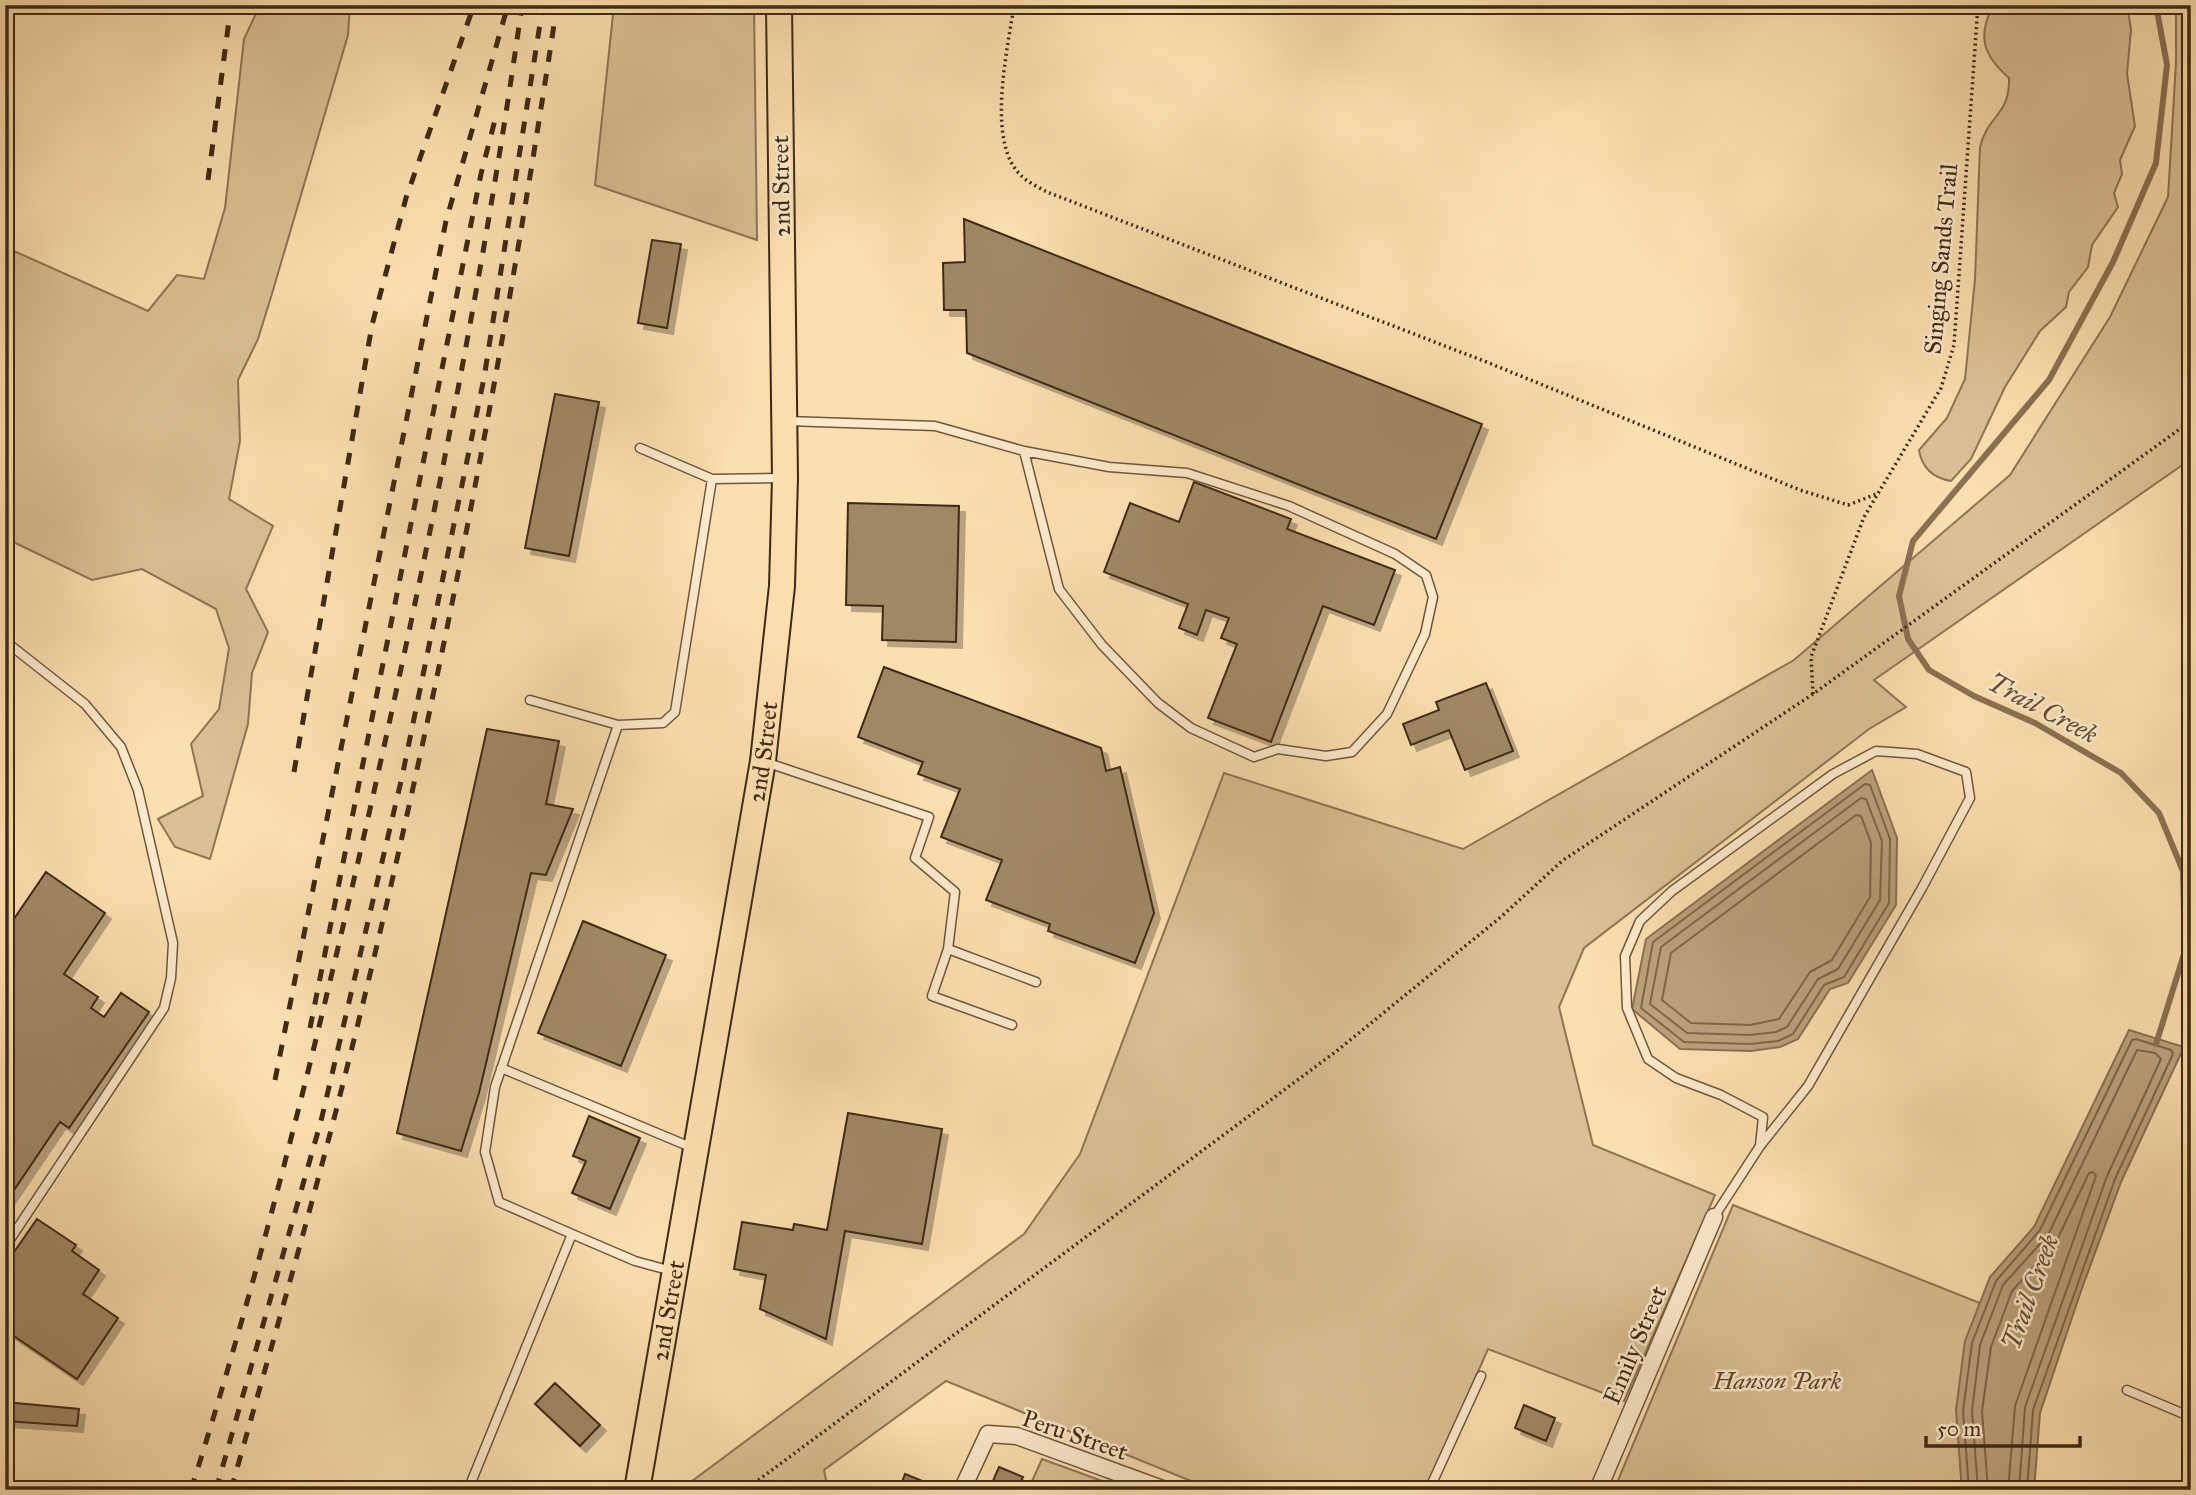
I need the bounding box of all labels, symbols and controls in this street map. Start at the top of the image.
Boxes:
street label: 2nd Street [765,134,797,237]
street label: Singing Sands Trail [1918,162,1964,356]
water label: Trail Creek [1982,666,2104,751]
street label: 2nd Street [741,699,784,805]
water label: Trail Creek [1994,1230,2066,1354]
street label: 2nd Street [645,1258,692,1363]
street label: Emily Street [1597,1281,1674,1409]
park label: Hanson Park [1712,1366,1842,1396]
street label: Peru Street [1018,1403,1132,1467]
scale bar [1926,1404,2080,1448]
text: 50 m [1937,1416,1982,1442]

